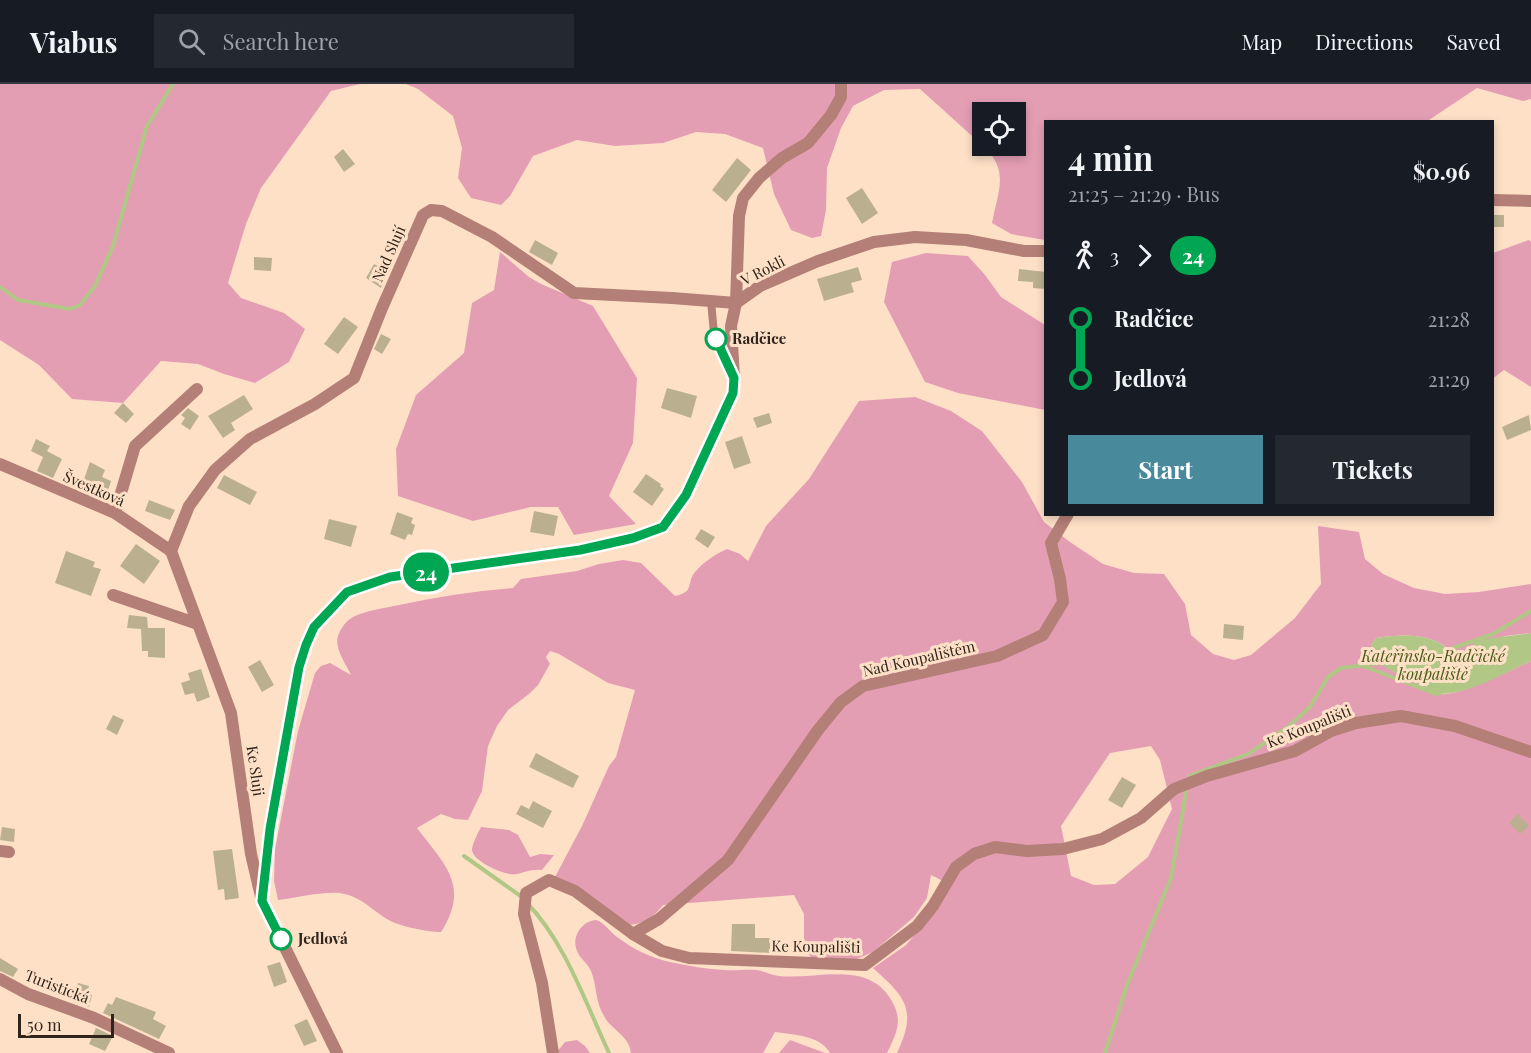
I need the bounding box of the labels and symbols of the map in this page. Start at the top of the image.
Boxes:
street label: Nad Slují [367,222,410,285]
street label: V Rokli [736,250,789,290]
marker: Radčice [705,328,727,350]
place label: Radčice [732,328,787,348]
street label: Švestková [60,466,129,511]
line badge: 24 [399,552,453,592]
street label: Nad Koupalištěm [861,635,978,681]
water label: Kateřinsko-Radčické koupaliště [1360,645,1506,684]
street label: Ke Koupališti [1264,700,1354,752]
street label: Ke Sluji [243,744,270,798]
marker: Jedlová [270,928,292,950]
place label: Jedlová [297,928,348,948]
street label: Ke Koupališti [771,935,861,957]
street label: Turistická [22,965,93,1008]
scale bar [18,1011,114,1038]

